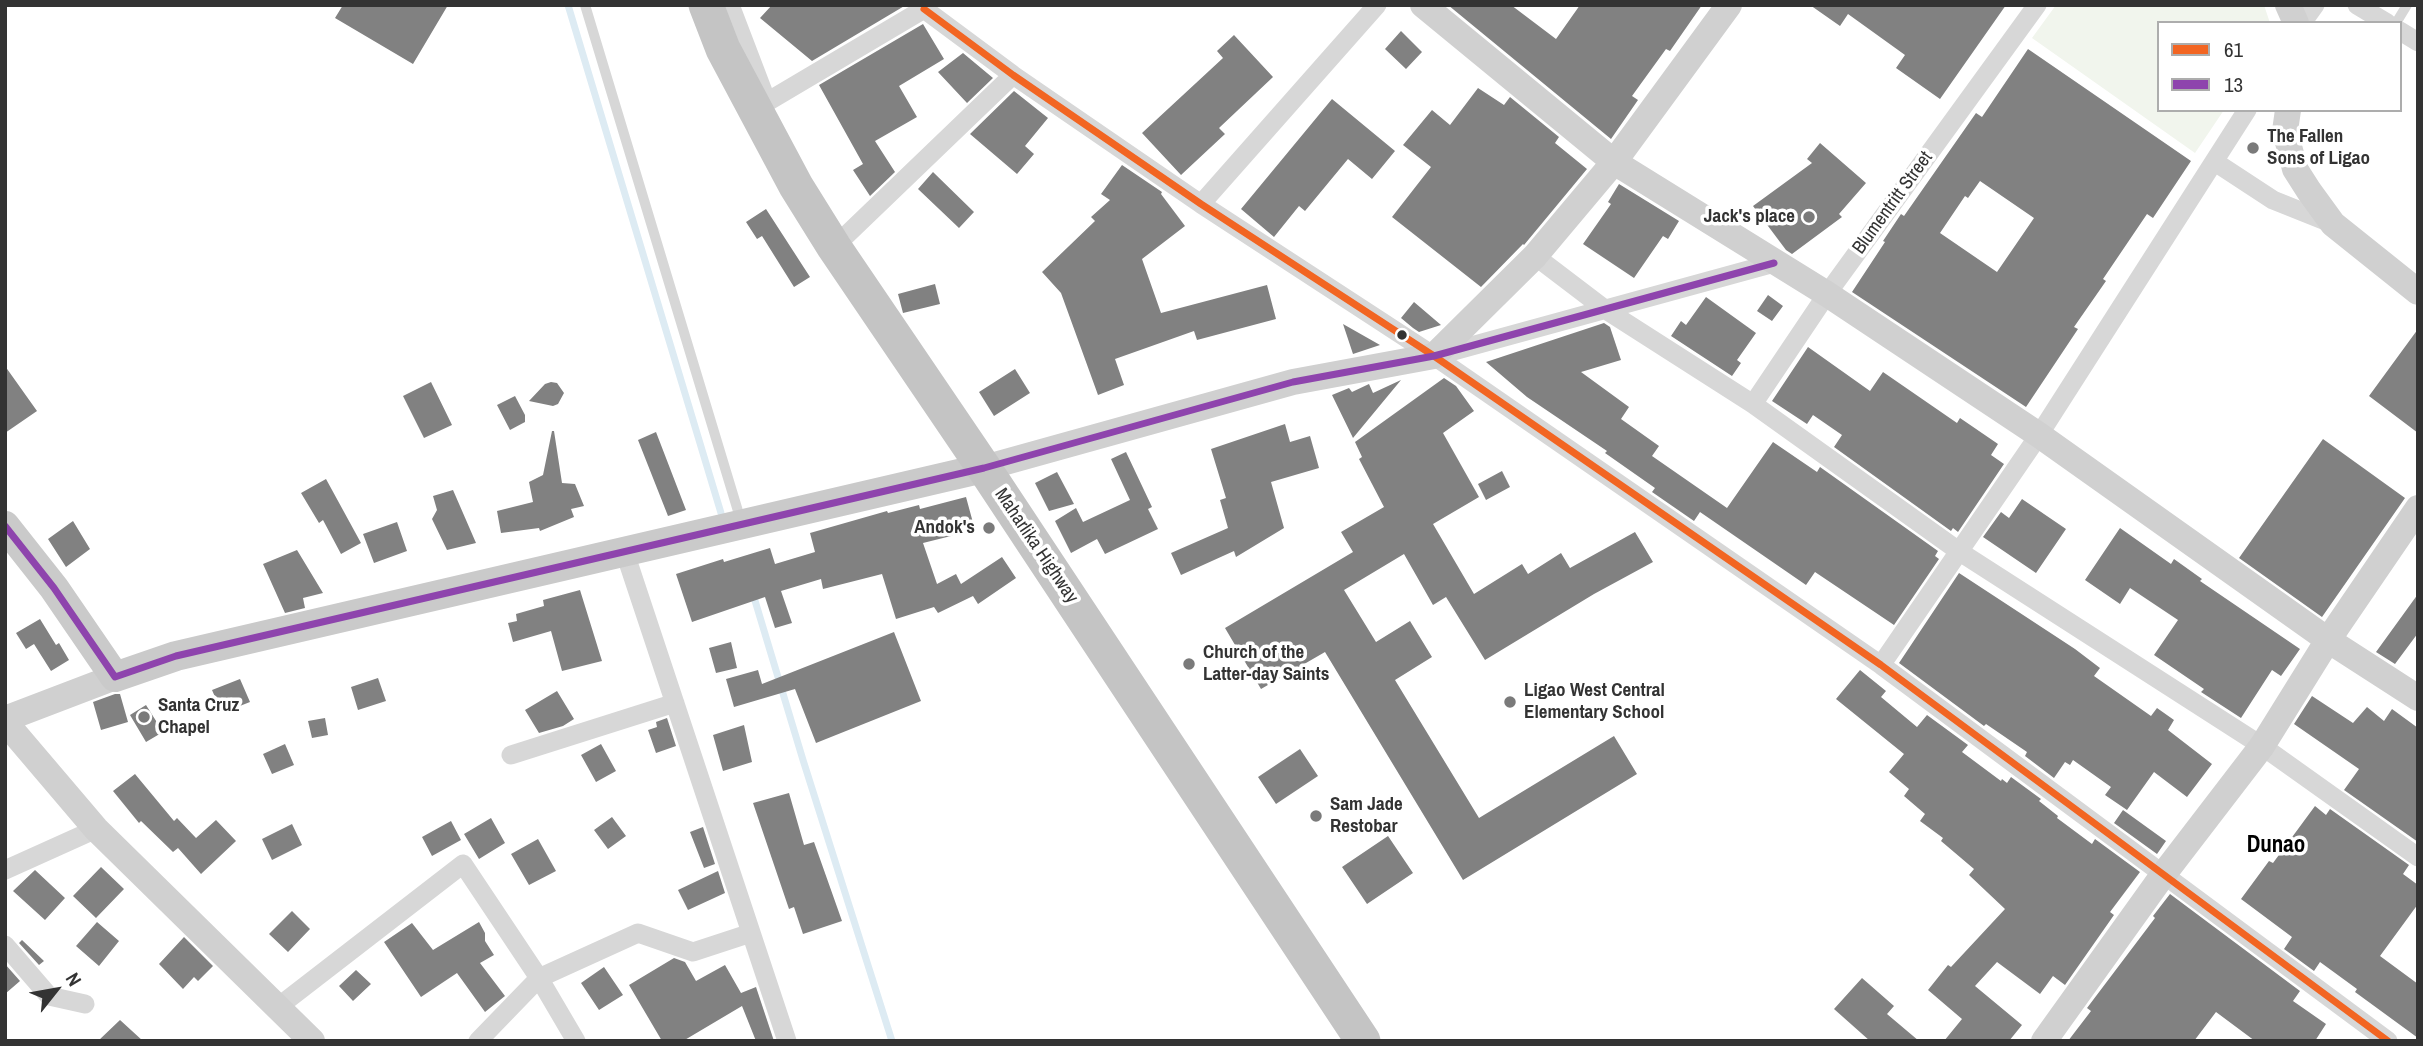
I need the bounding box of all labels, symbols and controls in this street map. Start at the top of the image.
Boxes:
legend [2157,21,2402,112]
text: 61 [2224,35,2243,64]
text: 13 [2224,70,2243,99]
place label: The Fallen Sons of Ligao [2267,126,2370,170]
marker: The Fallen Sons of Ligao [2245,140,2261,156]
street label: Blumentritt Street [1848,147,1938,259]
place label: Jack's place [1704,206,1795,228]
marker: Jack's place [1801,209,1817,225]
unlabelled marker [1395,328,1409,342]
street label: Maharlika Highway [989,484,1083,608]
place label: Andok's [914,517,975,539]
marker: Andok's [981,520,997,536]
place label: Church of the Latter-day Saints [1203,642,1329,686]
marker: Church of the Latter-day Saints [1181,656,1197,672]
place label: Ligao West Central Elementary School [1524,680,1665,724]
marker: Ligao West Central Elementary School [1502,694,1518,710]
place label: Santa Cruz Chapel [158,695,239,739]
marker: Santa Cruz Chapel [136,709,152,725]
place label: Sam Jade Restobar [1330,794,1403,838]
marker: Sam Jade Restobar [1308,808,1324,824]
district label: Dunao [2247,832,2305,860]
north arrow [21,955,91,1025]
text: N [60,968,88,991]

